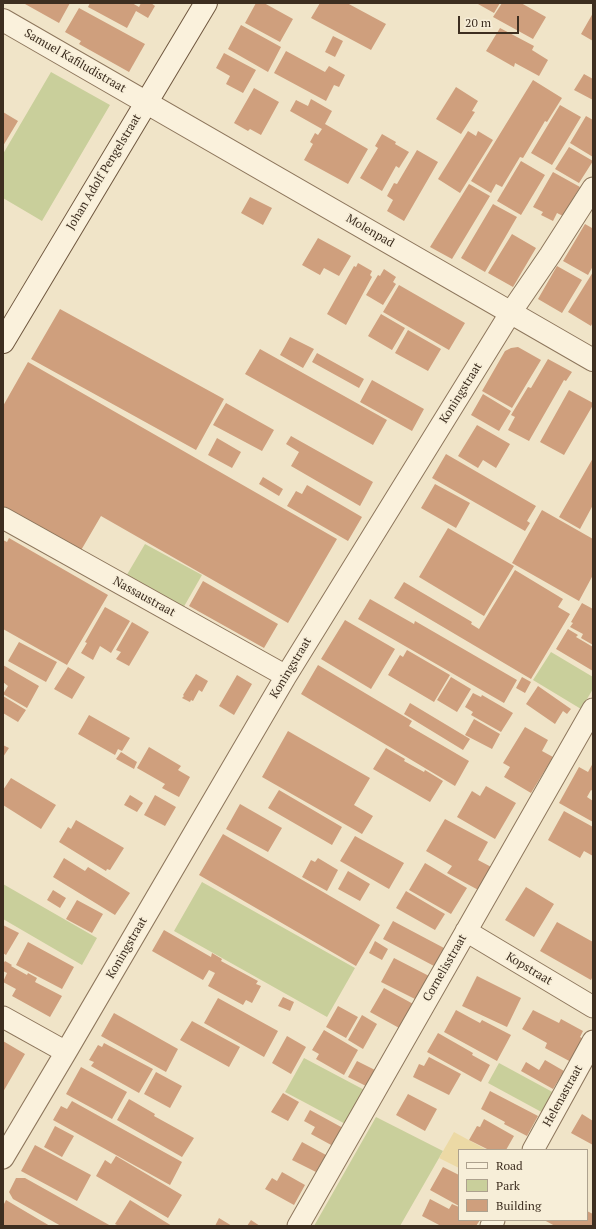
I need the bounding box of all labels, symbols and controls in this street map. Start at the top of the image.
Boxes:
scale bar [460,8,521,34]
text: 20 m [465,15,491,30]
street label: Samuel Kafiludistraat [22,26,128,96]
street label: Johan Adolf Pengelstraat [64,111,144,233]
street label: Molenpad [343,211,397,251]
street label: Koningstraat [437,360,485,426]
street label: Nassaustraat [110,574,178,620]
street label: Koningstraat [267,635,315,701]
street label: Koningstraat [104,915,150,981]
street label: Cornelisstraat [420,932,470,1004]
street label: Kopstraat [503,950,555,988]
street label: Helenastraat [540,1063,586,1129]
legend [458,1149,588,1221]
text: Road [496,1158,523,1173]
text: Park [496,1178,520,1193]
text: Building [496,1198,541,1213]

